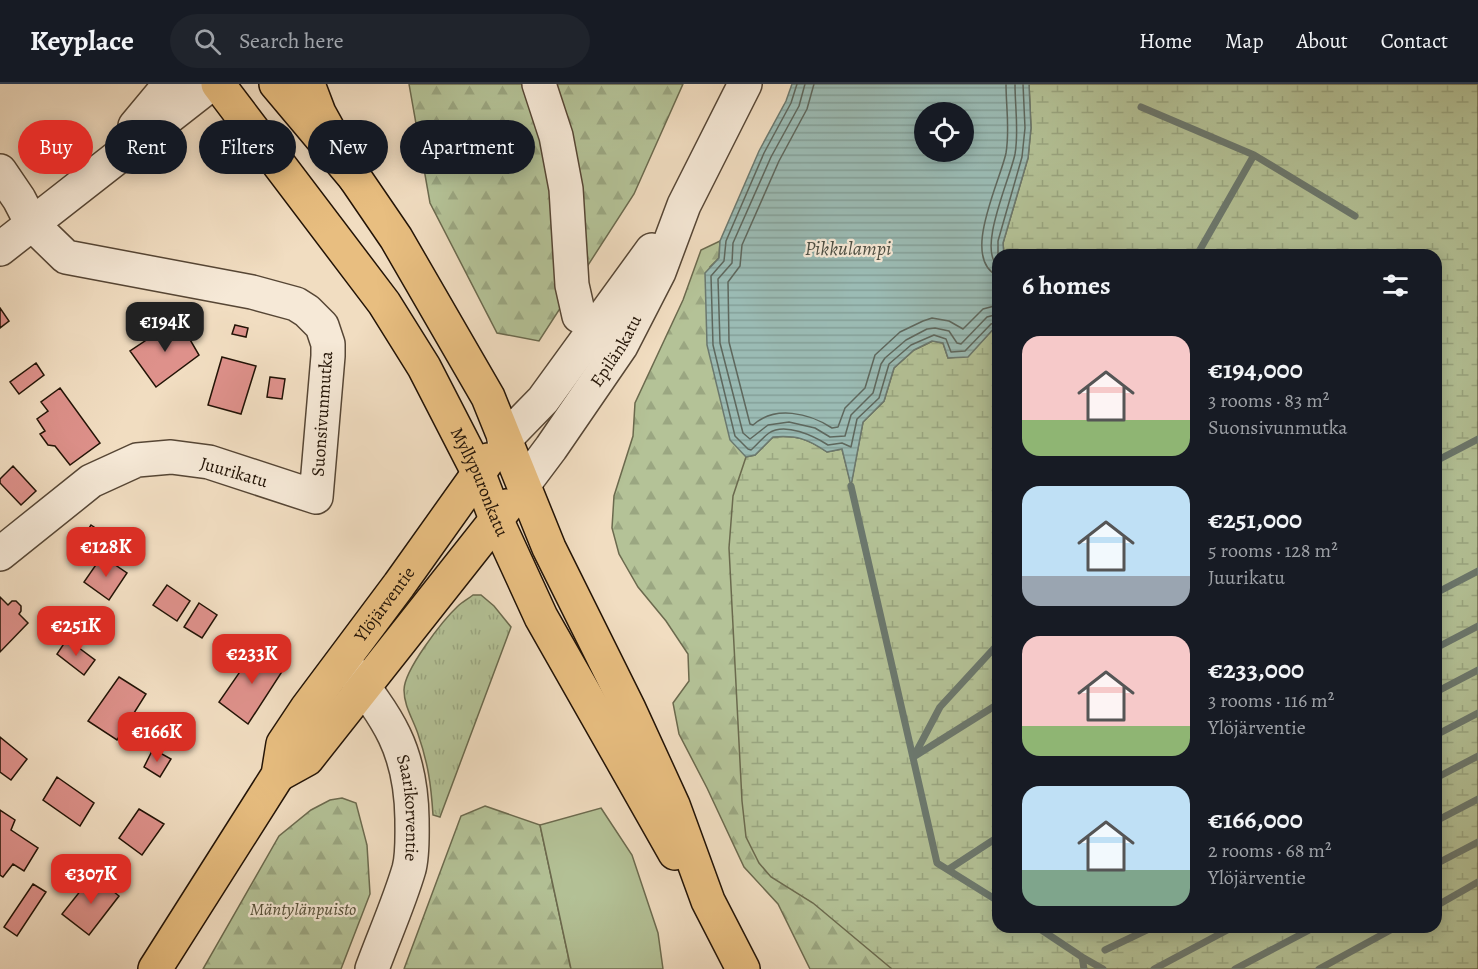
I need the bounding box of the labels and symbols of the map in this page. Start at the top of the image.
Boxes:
water label: Pikkulampi [805,235,891,262]
pin: €194K [123,302,207,353]
street label: Epilänkatu [585,310,647,392]
street label: Suonsivunmutka [306,350,338,478]
street label: Myllypuronkatu [445,423,515,541]
street label: Juurikatu [197,451,271,493]
pin: €128K [64,527,148,578]
street label: Ylöjärventie [348,562,420,647]
pin: €251K [34,606,118,657]
pin: €233K [210,634,294,685]
pin: €166K [115,712,199,763]
street label: Saarikorventie [391,751,424,863]
pin: €307K [49,854,133,905]
park label: Mäntylänpuisto [250,897,356,921]

